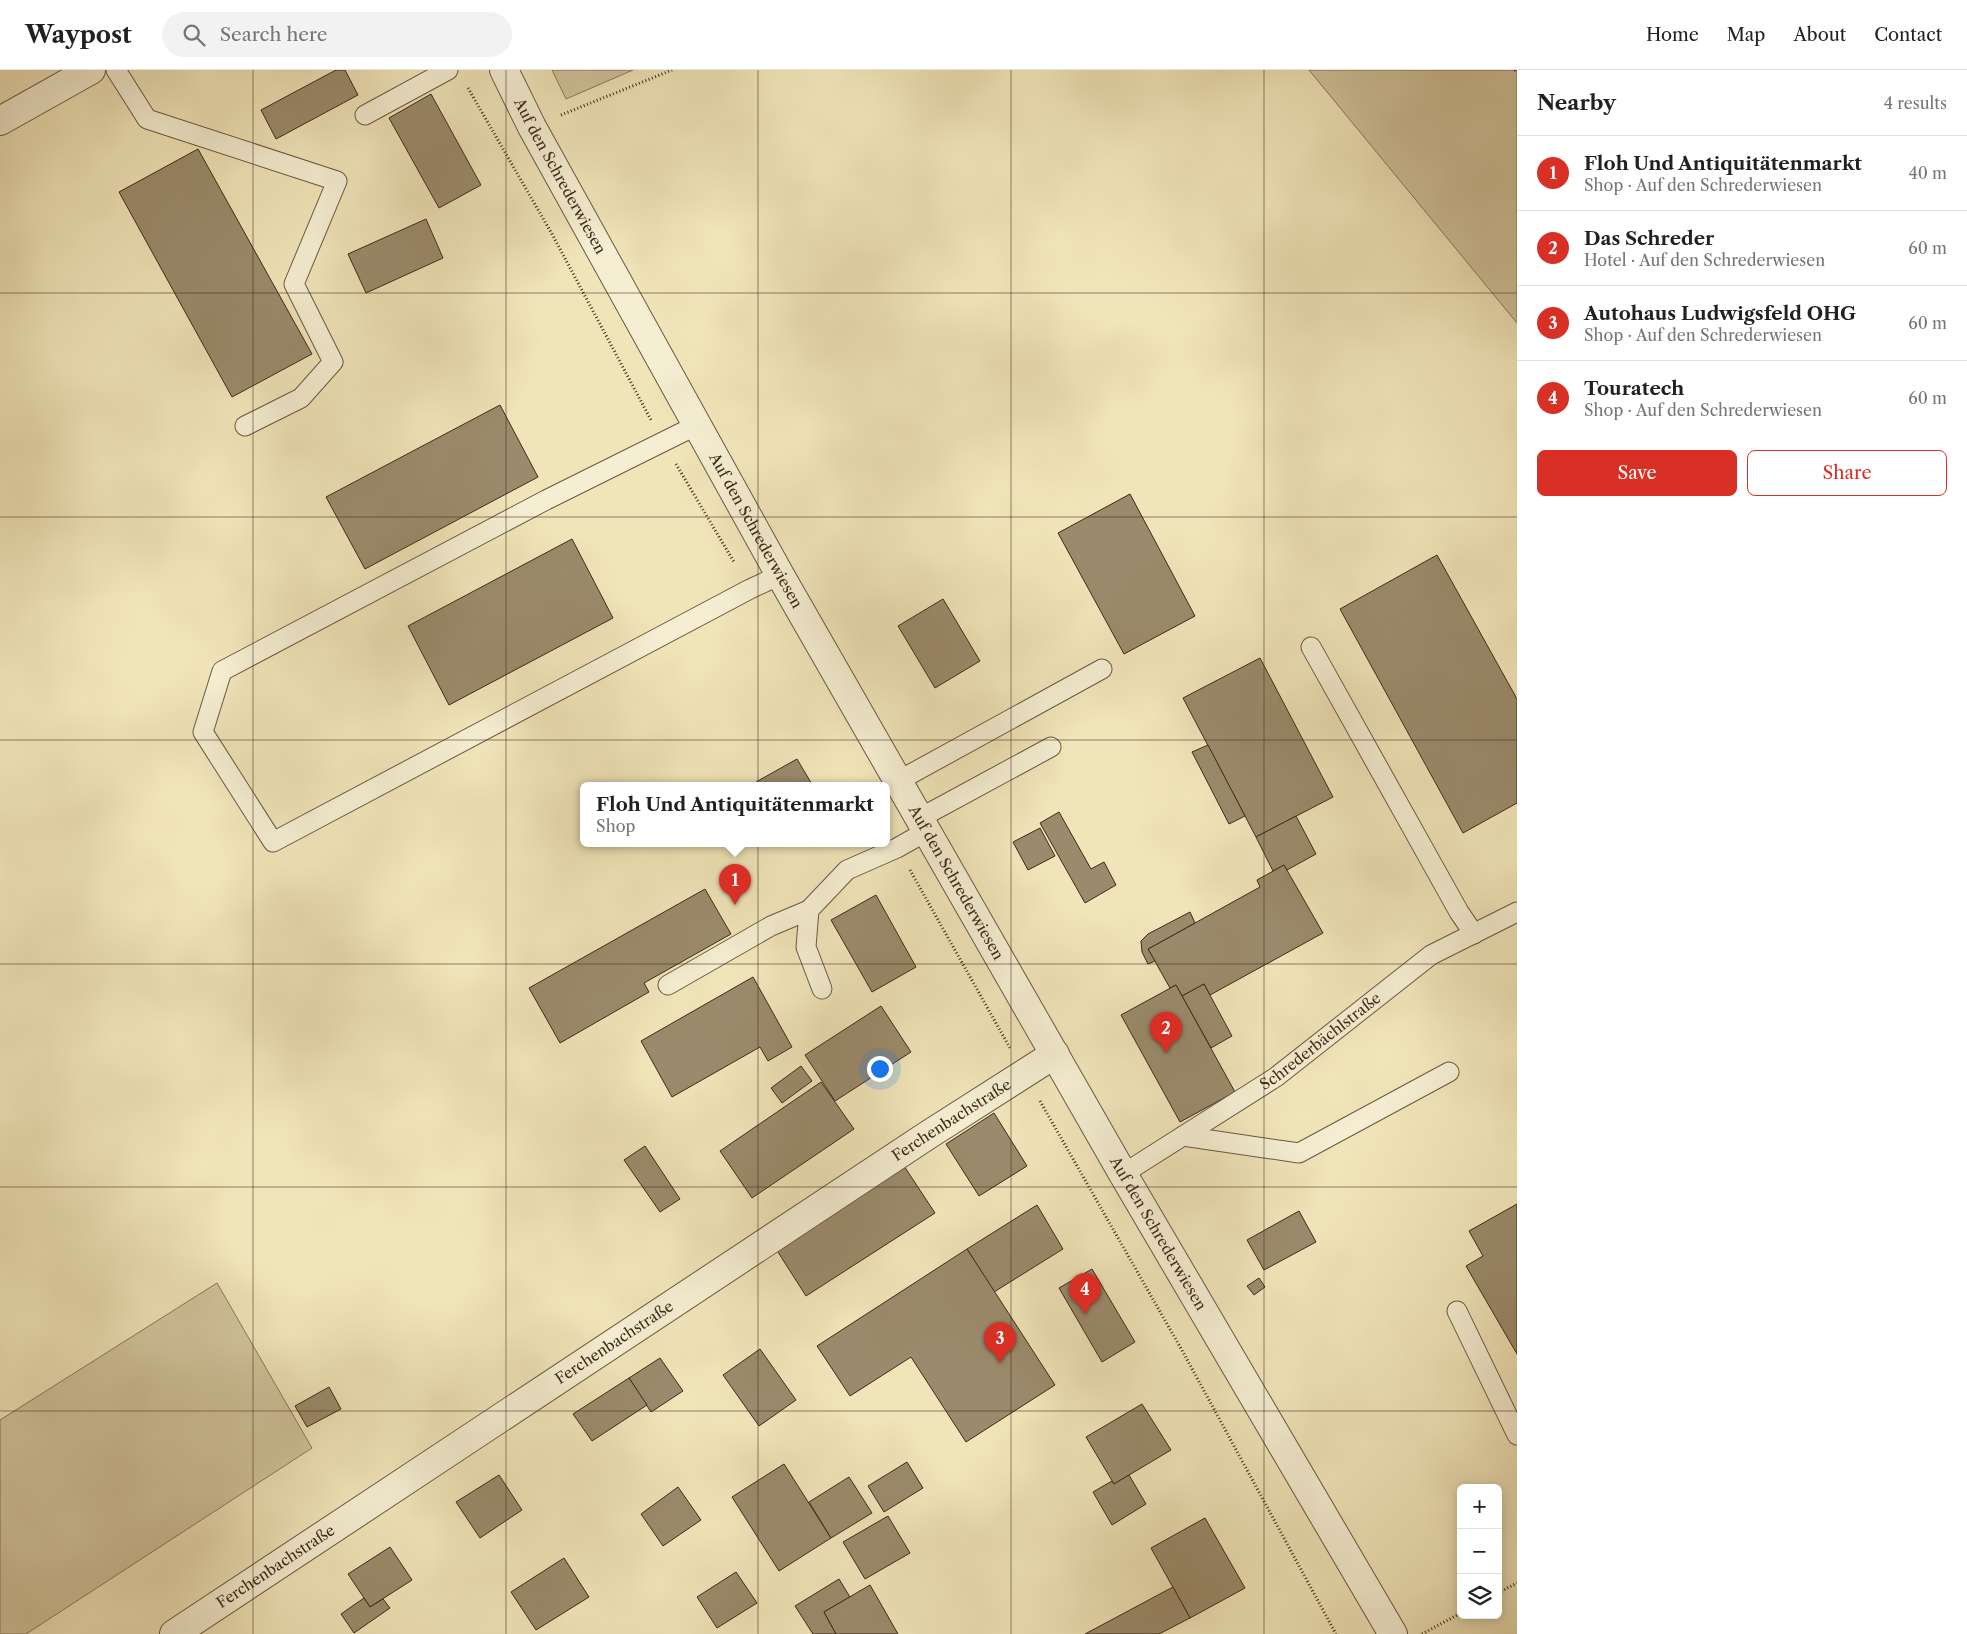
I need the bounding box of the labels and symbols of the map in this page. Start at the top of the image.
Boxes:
street label: Auf den Schrederwiesen [510,94,611,258]
street label: Auf den Schrederwiesen [705,449,807,612]
street label: Auf den Schrederwiesen [904,801,1009,963]
pin: 1 [719,864,751,905]
street label: Schrederbächlstraße [1256,988,1384,1094]
pin: 2 [1150,1012,1182,1053]
your location [867,1056,893,1082]
street label: Ferchenbachstraße [888,1075,1014,1165]
street label: Auf den Schrederwiesen [1106,1152,1211,1314]
pin: 4 [1069,1273,1101,1314]
street label: Ferchenbachstraße [551,1296,677,1388]
pin: 3 [984,1322,1016,1363]
street label: Ferchenbachstraße [213,1520,338,1612]

